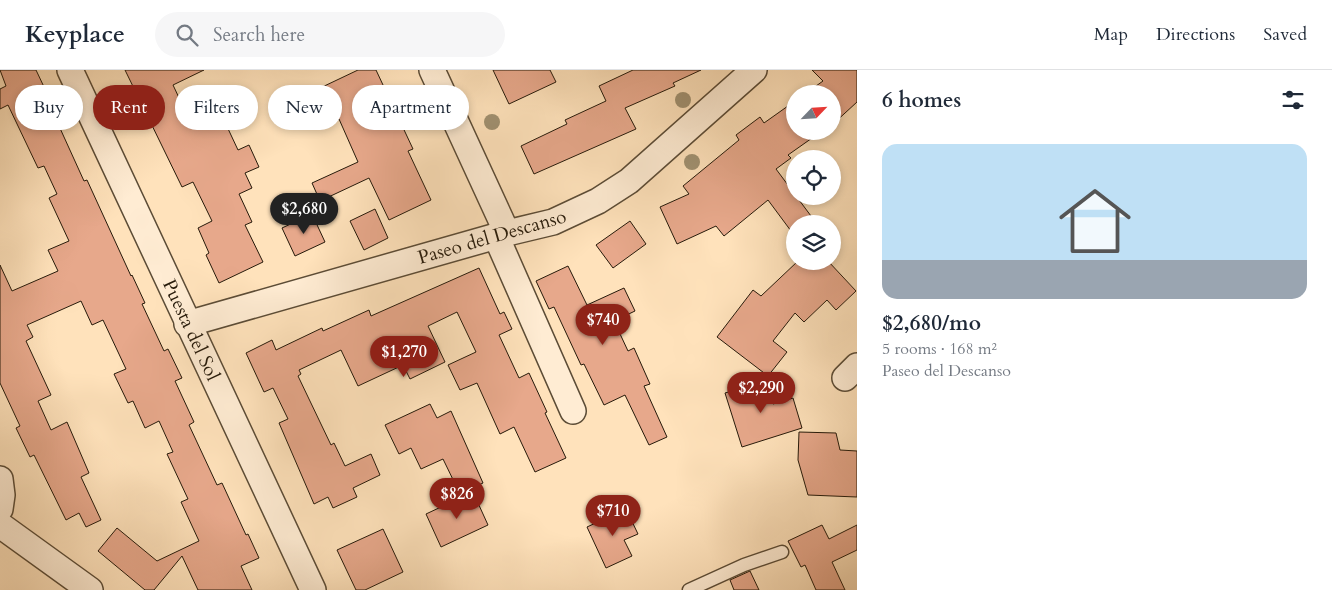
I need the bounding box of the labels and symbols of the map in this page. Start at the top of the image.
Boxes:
north arrow [786,85,841,140]
pin: $2,680 [263,192,345,235]
street label: Paseo del Descanso [415,203,569,271]
street label: Puesta del Sol [156,275,226,385]
pin: $740 [573,304,633,346]
pin: $1,270 [363,336,445,378]
pin: $2,290 [720,372,802,414]
pin: $826 [427,478,487,520]
pin: $710 [583,494,643,537]

